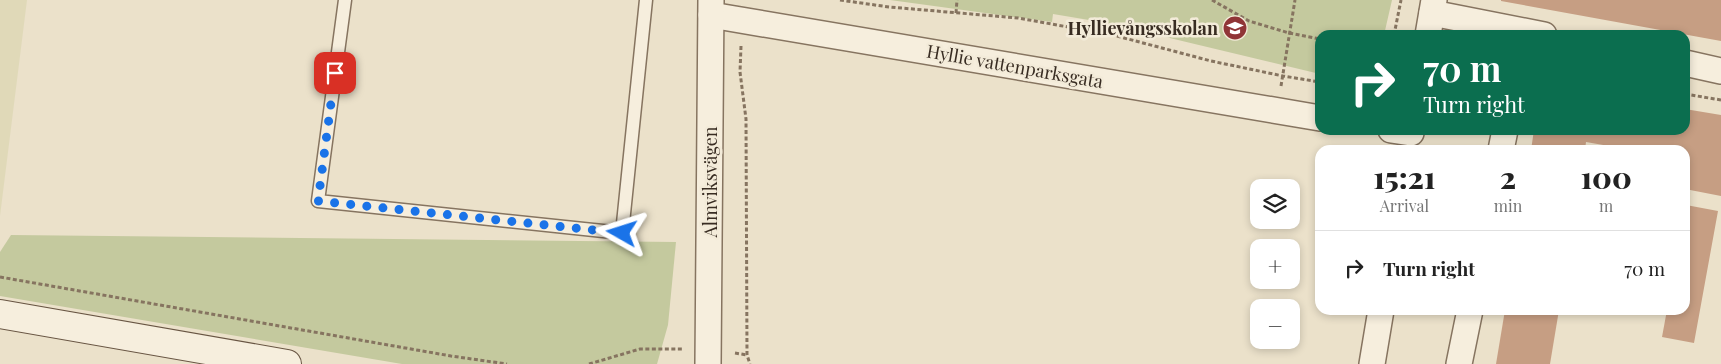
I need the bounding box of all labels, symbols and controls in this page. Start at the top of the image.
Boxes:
school or university icon: Hyllievångsskolan [1222,15,1248,41]
place label: Hyllievångsskolan [1067,16,1218,40]
street label: Hyllie vattenparksgata [925,39,1105,93]
text: 70 m [1423,44,1501,91]
icon: right [1340,50,1405,115]
pin [314,52,356,94]
icon: arrive [321,59,349,87]
text: Turn right [1423,89,1525,119]
street label: Almviksvägen [698,126,722,239]
text: 15:21 [1373,157,1436,197]
text: 2 [1500,157,1516,197]
text: 100 [1580,157,1632,197]
map controls [1250,179,1300,349]
button: layers [1250,179,1300,229]
text: Arrival [1380,195,1429,216]
text: min [1494,195,1522,216]
text: m [1599,195,1613,216]
position arrow [595,206,647,258]
button: + [1250,239,1300,289]
icon: right [1340,254,1368,282]
text: Turn right [1383,255,1475,281]
text: 70 m [1624,255,1665,281]
button: − [1250,299,1300,349]

